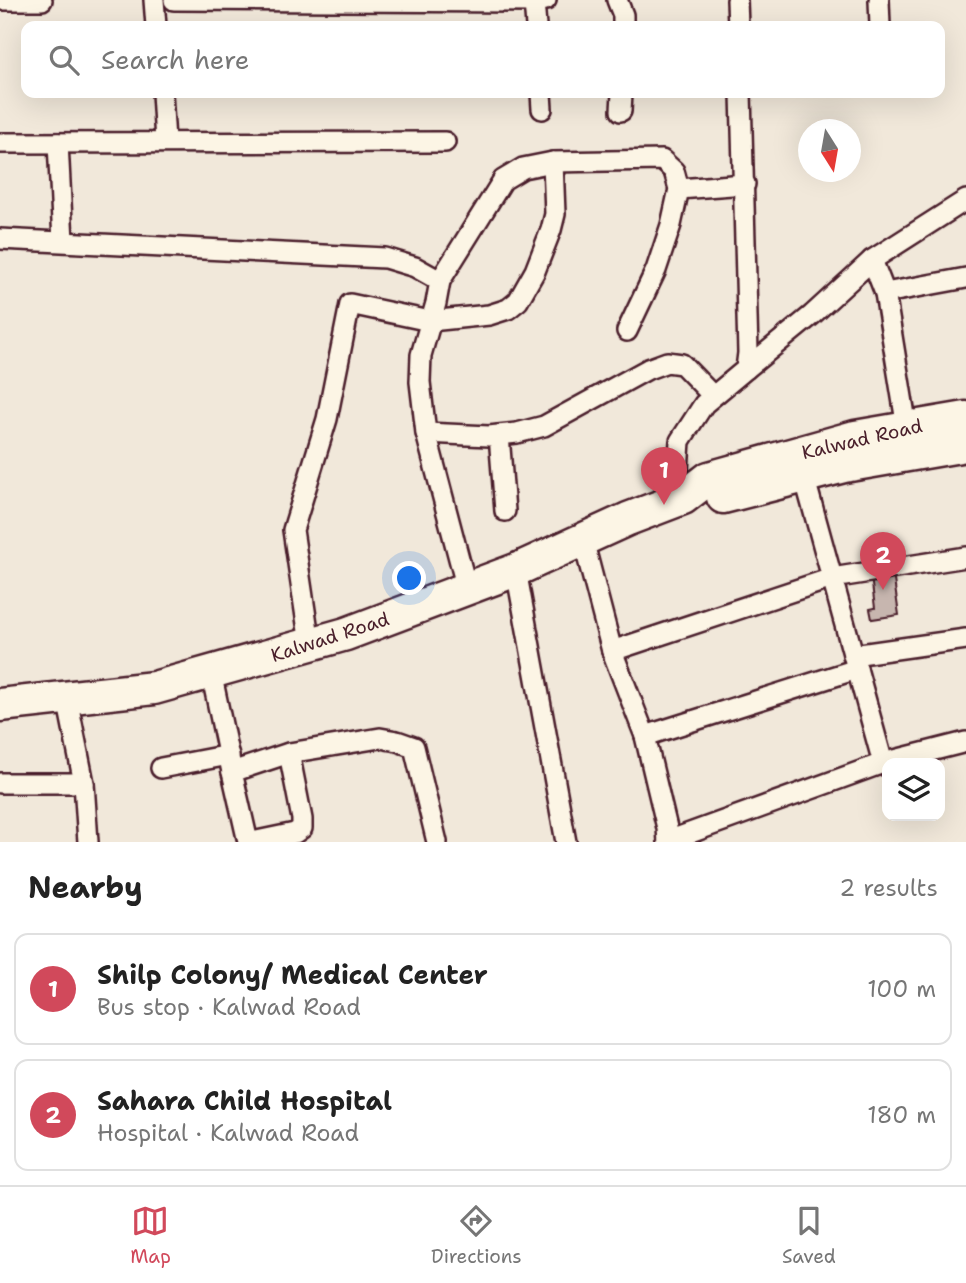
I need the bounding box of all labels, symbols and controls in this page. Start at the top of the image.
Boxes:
search box [21,21,945,98]
icon: search [45,41,83,79]
text: Search here [101,42,250,77]
north arrow [798,119,861,182]
street label: Kalwad Road [799,413,925,465]
pin: 1 [641,447,687,505]
pin: 2 [860,532,906,590]
your location [392,561,426,595]
street label: Kalwad Road [268,606,392,668]
map controls [882,758,945,821]
button: layers [882,758,945,821]
text: Nearby [28,867,143,908]
text: 2 results [839,873,938,903]
text: Shilp Colony/ Medical Center [97,957,488,992]
text: 1 [48,974,58,1004]
text: 100 m [867,974,936,1004]
text: Bus stop · Kalwad Road [97,992,361,1022]
text: Sahara Child Hospital [97,1083,392,1118]
text: 2 [45,1100,61,1130]
text: 180 m [867,1100,936,1130]
text: Hospital · Kalwad Road [97,1118,359,1148]
tab: Map [130,1202,171,1269]
tab: Directions [431,1202,522,1269]
tab: Saved [782,1202,836,1269]

